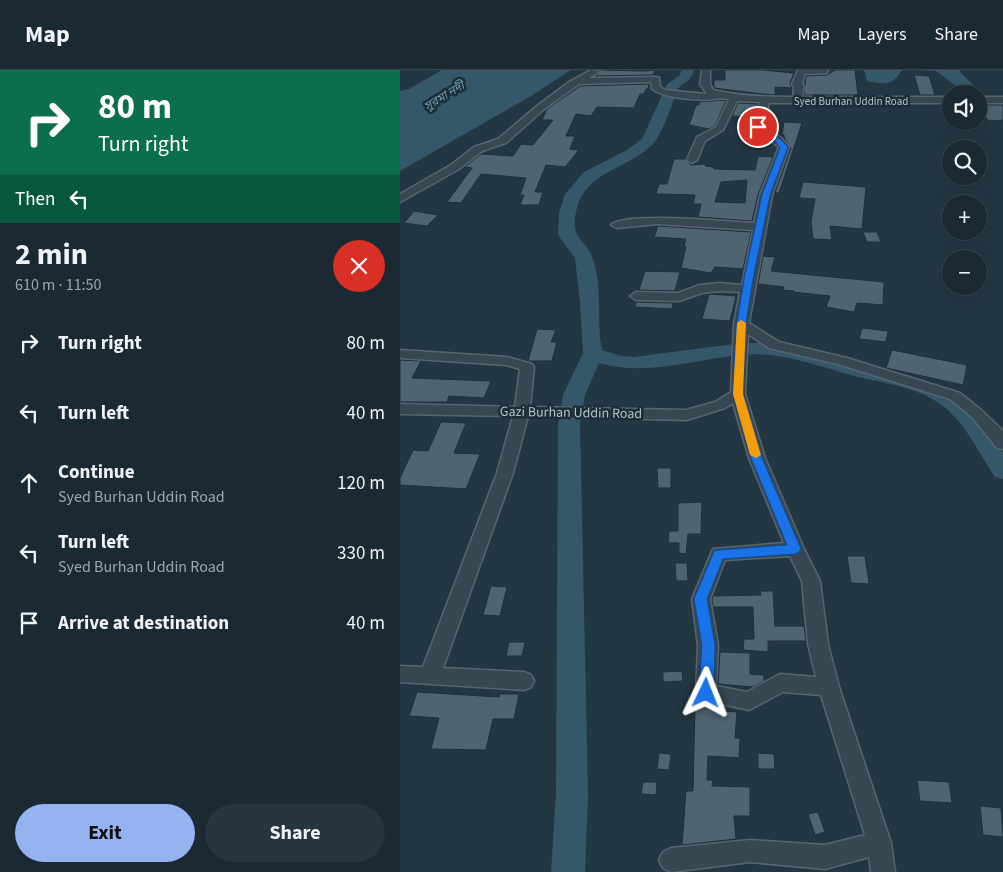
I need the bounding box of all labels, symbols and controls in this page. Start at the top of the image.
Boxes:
text: Map [25,17,70,52]
text: Map [798,22,830,47]
text: Layers [858,22,907,47]
text: Share [935,22,978,47]
water label: সুরমা নদী [421,76,470,115]
text: 80 m [98,82,172,132]
map controls [942,85,987,295]
button: sound [942,85,987,130]
icon: right [15,90,80,155]
street label: Syed Burhan Uddin Road [794,94,908,109]
pin [737,106,779,148]
icon: arrive [744,113,772,141]
text: Turn right [98,128,188,160]
button: search [942,140,987,185]
icon: left [65,185,93,213]
text: Then [15,186,55,213]
button: + [942,195,987,240]
text: 2 min [15,233,88,276]
button: close [333,240,385,292]
button: − [942,250,987,295]
text: 610 m · 11:50 [15,274,102,296]
icon: right [15,329,43,357]
text: Turn right [58,330,142,357]
text: 80 m [347,330,385,357]
icon: left [15,399,43,427]
text: Turn left [58,400,129,427]
text: 40 m [347,400,385,427]
street label: Gazi Burhan Uddin Road [500,402,642,424]
text: Continue [58,459,135,486]
icon: ahead [15,469,43,497]
text: 120 m [337,470,385,497]
text: Syed Burhan Uddin Road [58,486,225,508]
text: Turn left [58,529,129,556]
icon: left [15,539,43,567]
text: 330 m [337,540,385,567]
text: Syed Burhan Uddin Road [58,556,225,578]
icon: arrive [15,609,43,637]
text: Arrive at destination [58,610,229,637]
text: 40 m [347,610,385,637]
position arrow [679,666,731,718]
button: Exit [15,804,195,862]
button: Share [205,804,385,862]

